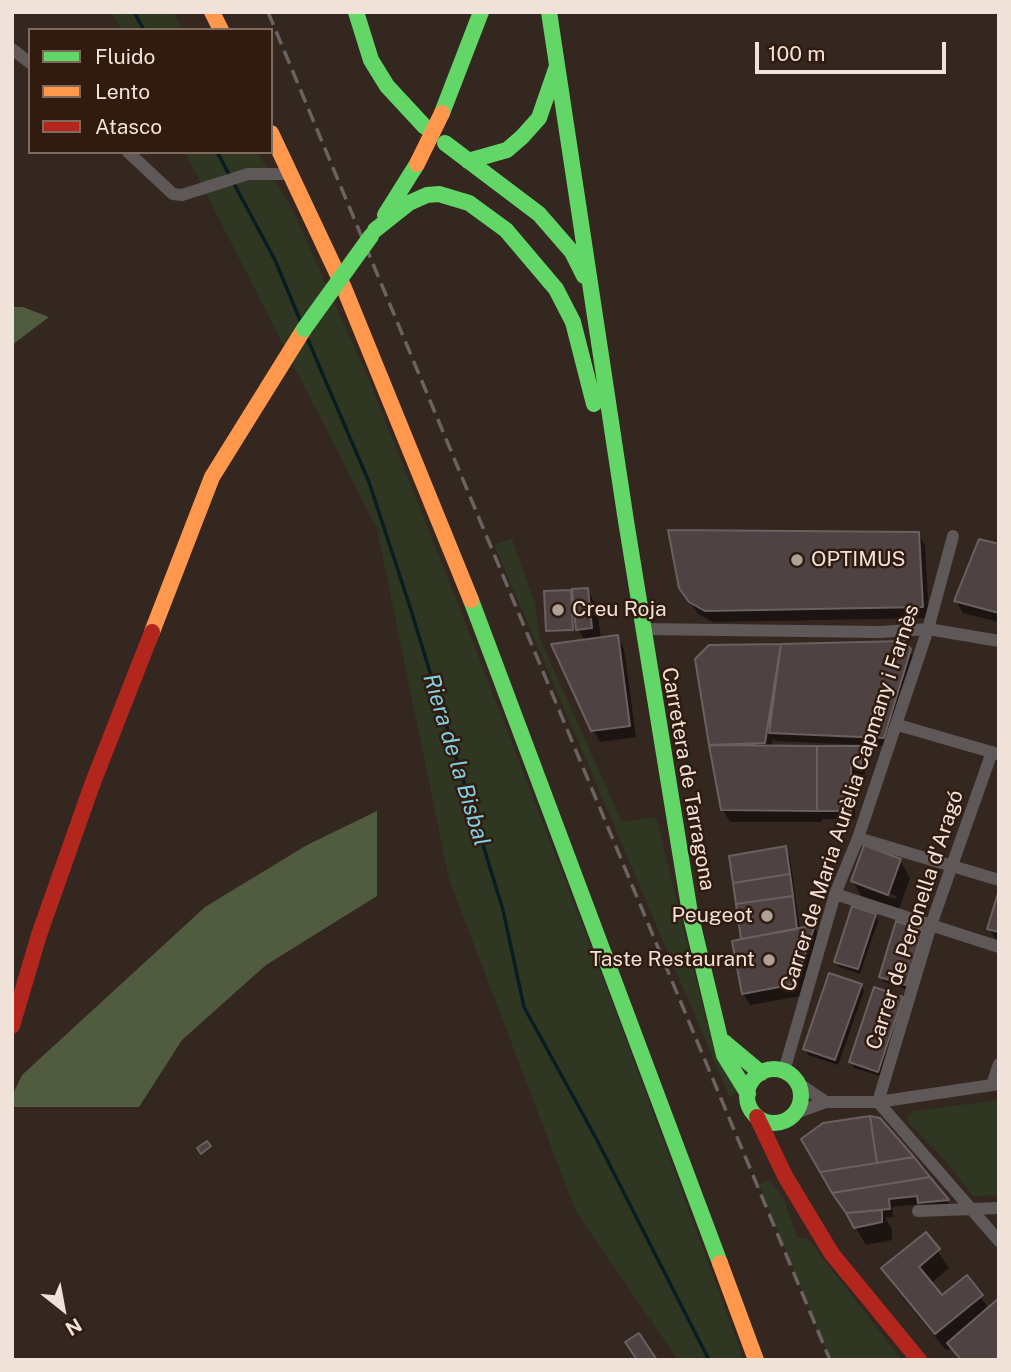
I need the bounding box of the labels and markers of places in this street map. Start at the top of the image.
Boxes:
place label: OPTIMUS [811,547,905,573]
marker: OPTIMUS [789,552,805,568]
place label: Creu Roja [572,597,667,623]
marker: Creu Roja [550,602,566,618]
place label: Peugeot [672,903,753,929]
marker: Peugeot [759,908,775,924]
place label: Taste Restaurant [590,947,755,973]
marker: Taste Restaurant [761,952,777,968]

